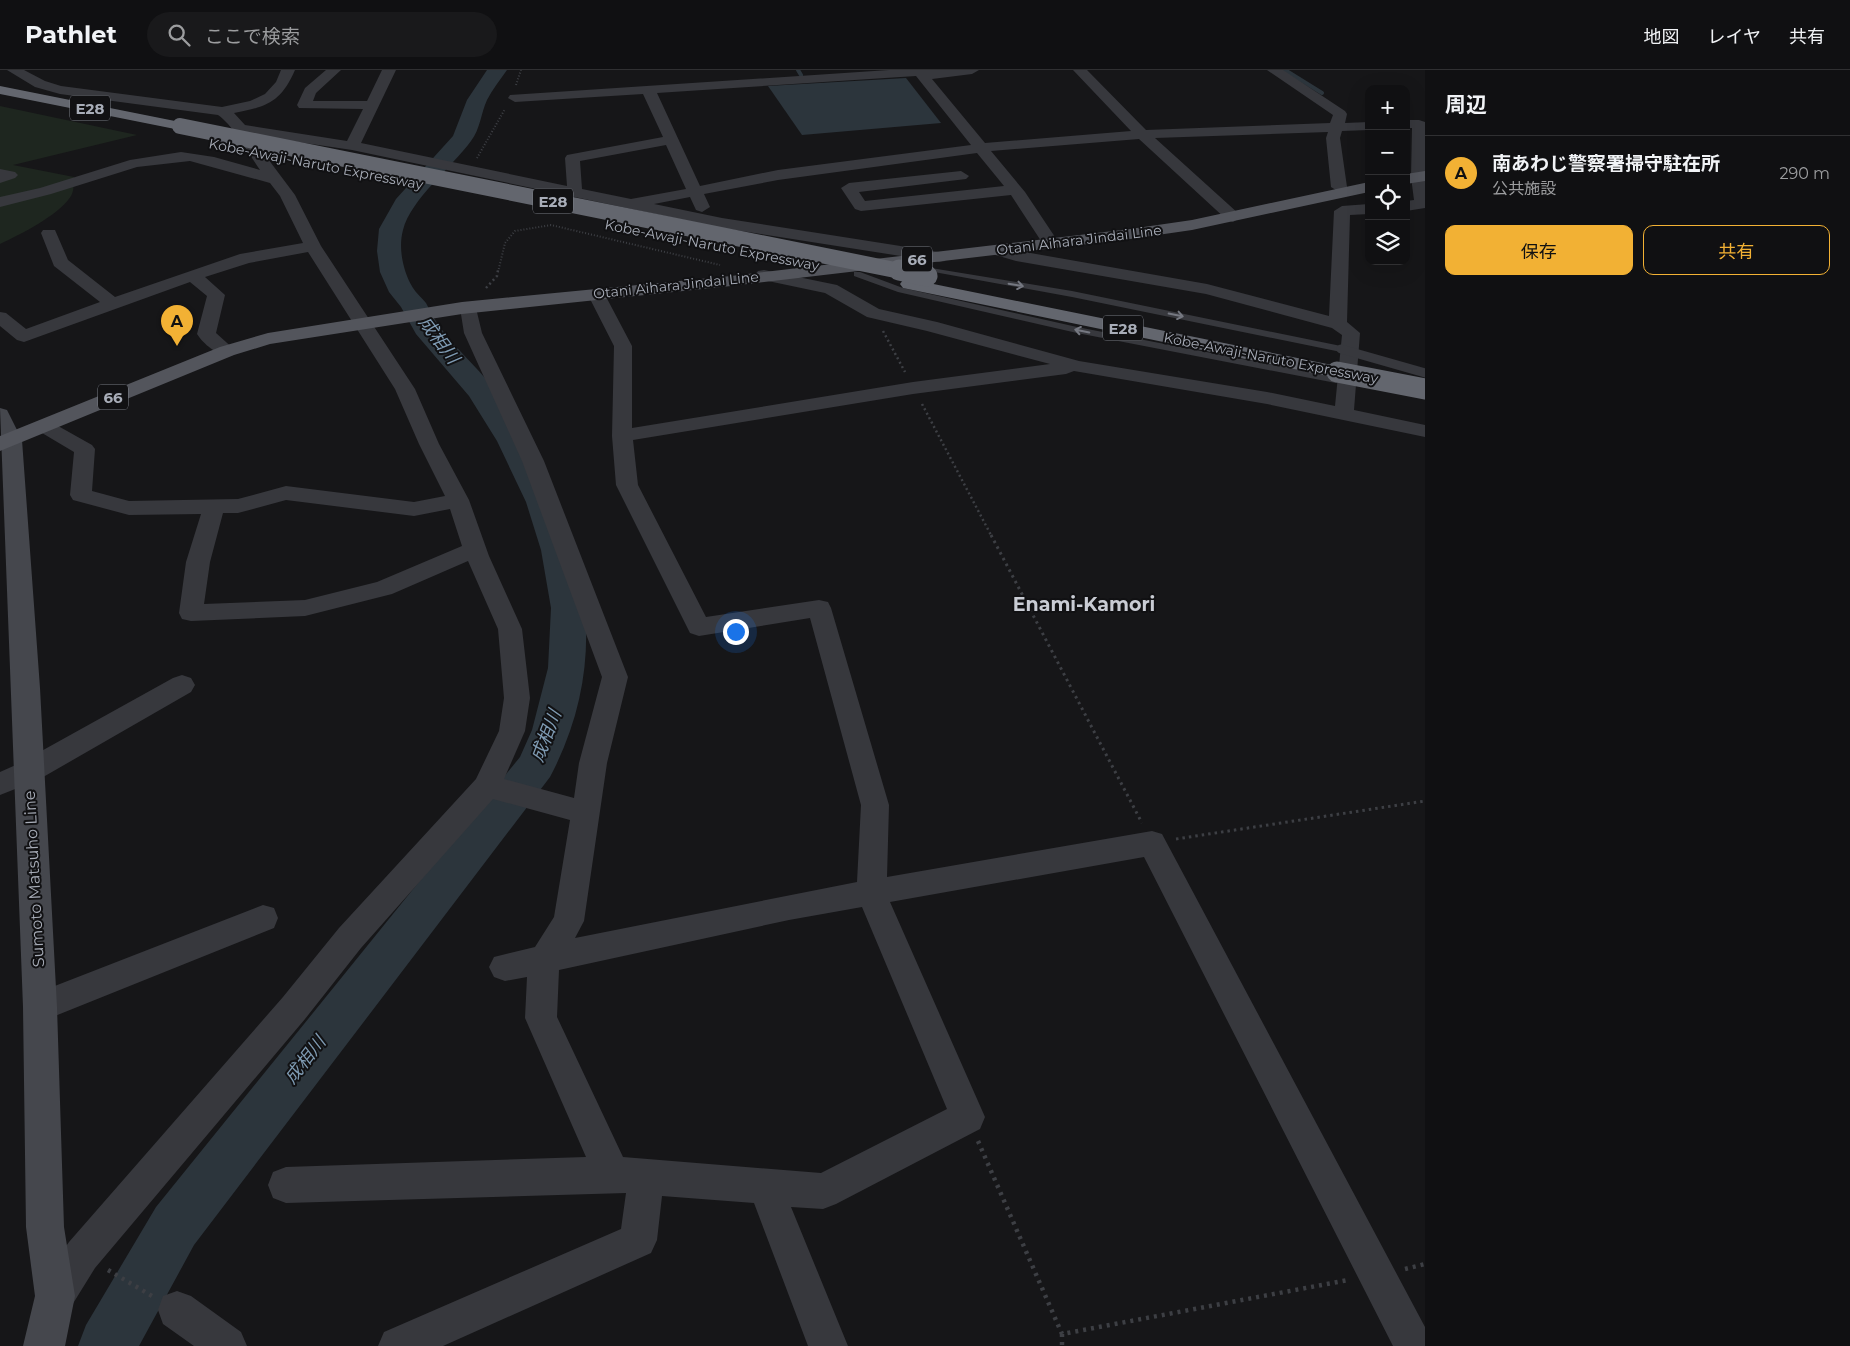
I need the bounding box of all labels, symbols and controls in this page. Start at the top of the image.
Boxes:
search box [147,12,497,57]
text: Pathlet [25,20,117,49]
icon: search [165,21,193,49]
text: ここで検索 [205,25,300,48]
text: 地図 [1644,26,1680,48]
text: レイヤ [1708,26,1761,48]
text: 共有 [1789,26,1825,48]
map controls [1365,85,1410,265]
button: + [1365,85,1410,130]
text: 周辺 [1445,92,1487,117]
road number: E28 [70,96,110,120]
button: − [1365,130,1410,175]
street label: Kobe-Awaji-Naruto Expressway [207,134,425,194]
text: 南あわじ警察署掃守駐在所 [1492,152,1720,175]
text: A [1455,164,1467,183]
text: 290 m [1779,164,1830,183]
button: locate [1365,175,1410,220]
text: 公共施設 [1492,179,1556,198]
road number: E28 [533,188,573,214]
street label: Kobe-Awaji-Naruto Expressway [603,215,821,275]
button: layers [1365,220,1410,265]
street label: Otani Aihara Jindai Line [995,221,1163,259]
button: 保存 [1445,225,1633,275]
button: 共有 [1643,225,1830,275]
road number: 66 [902,246,932,272]
street label: Otani Aihara Jindai Line [592,267,760,303]
one-way arrow [1008,280,1024,290]
pin: A [161,305,193,346]
one-way arrow [1168,311,1184,320]
water label: 成相川 [414,312,465,370]
road number: E28 [1103,316,1143,340]
one-way arrow [1074,326,1090,335]
street label: Kobe-Awaji-Naruto Expressway [1162,328,1380,388]
road number: 66 [98,384,128,410]
district label: Enami-Kamori [1013,593,1155,616]
your location [723,619,749,645]
water label: 成相川 [526,705,567,765]
street label: Sumoto Matsuho Line [20,790,48,968]
water label: 成相川 [280,1030,332,1088]

